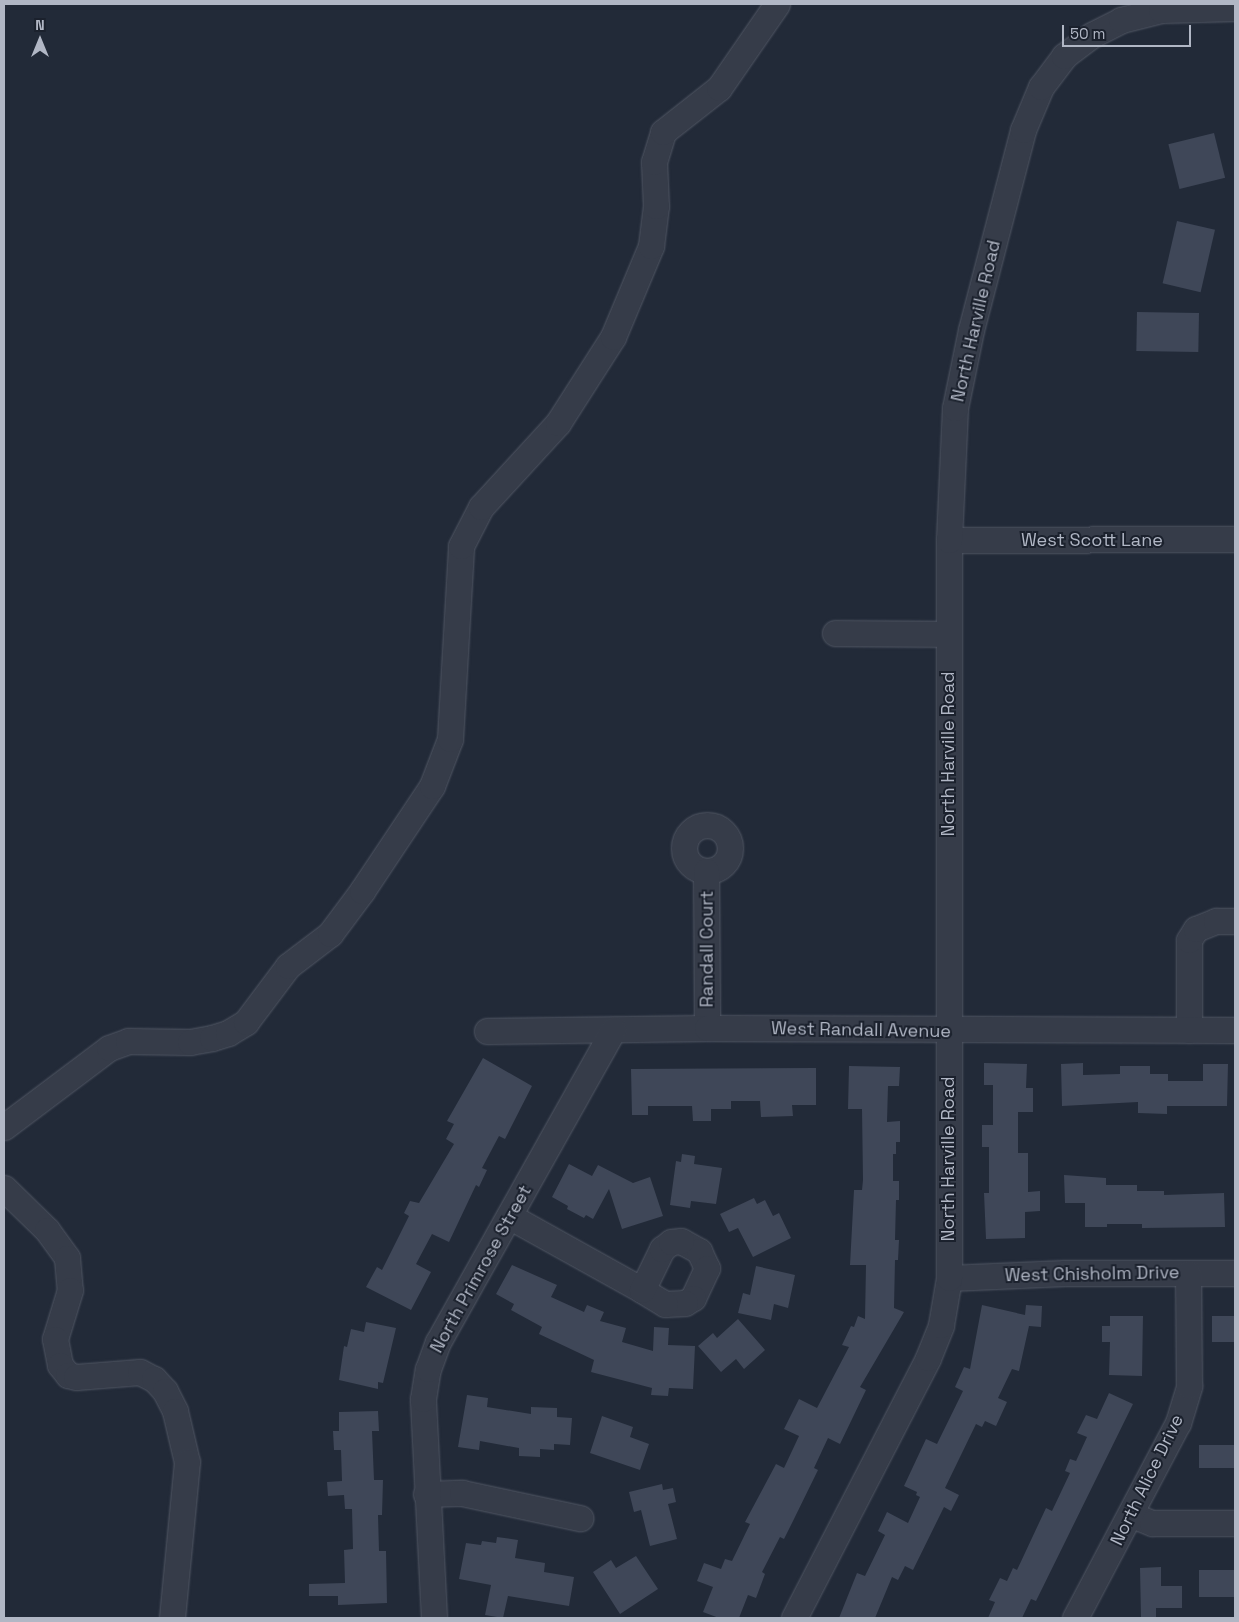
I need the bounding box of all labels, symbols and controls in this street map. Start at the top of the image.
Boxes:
north arrow [15,15,65,65]
scale bar [1064,15,1193,47]
text: N [35,16,45,34]
text: 50 m [1070,24,1105,43]
street label: North Harville Road [947,238,1005,404]
street label: West Scott Lane [1021,529,1163,551]
street label: North Harville Road [937,671,959,837]
street label: Randall Court [696,891,718,1007]
street label: West Randall Avenue [771,1018,951,1042]
street label: North Harville Road [937,1076,959,1242]
street label: North Primrose Street [426,1181,536,1357]
street label: West Chisholm Drive [1005,1262,1179,1286]
street label: North Alice Drive [1106,1411,1188,1549]

